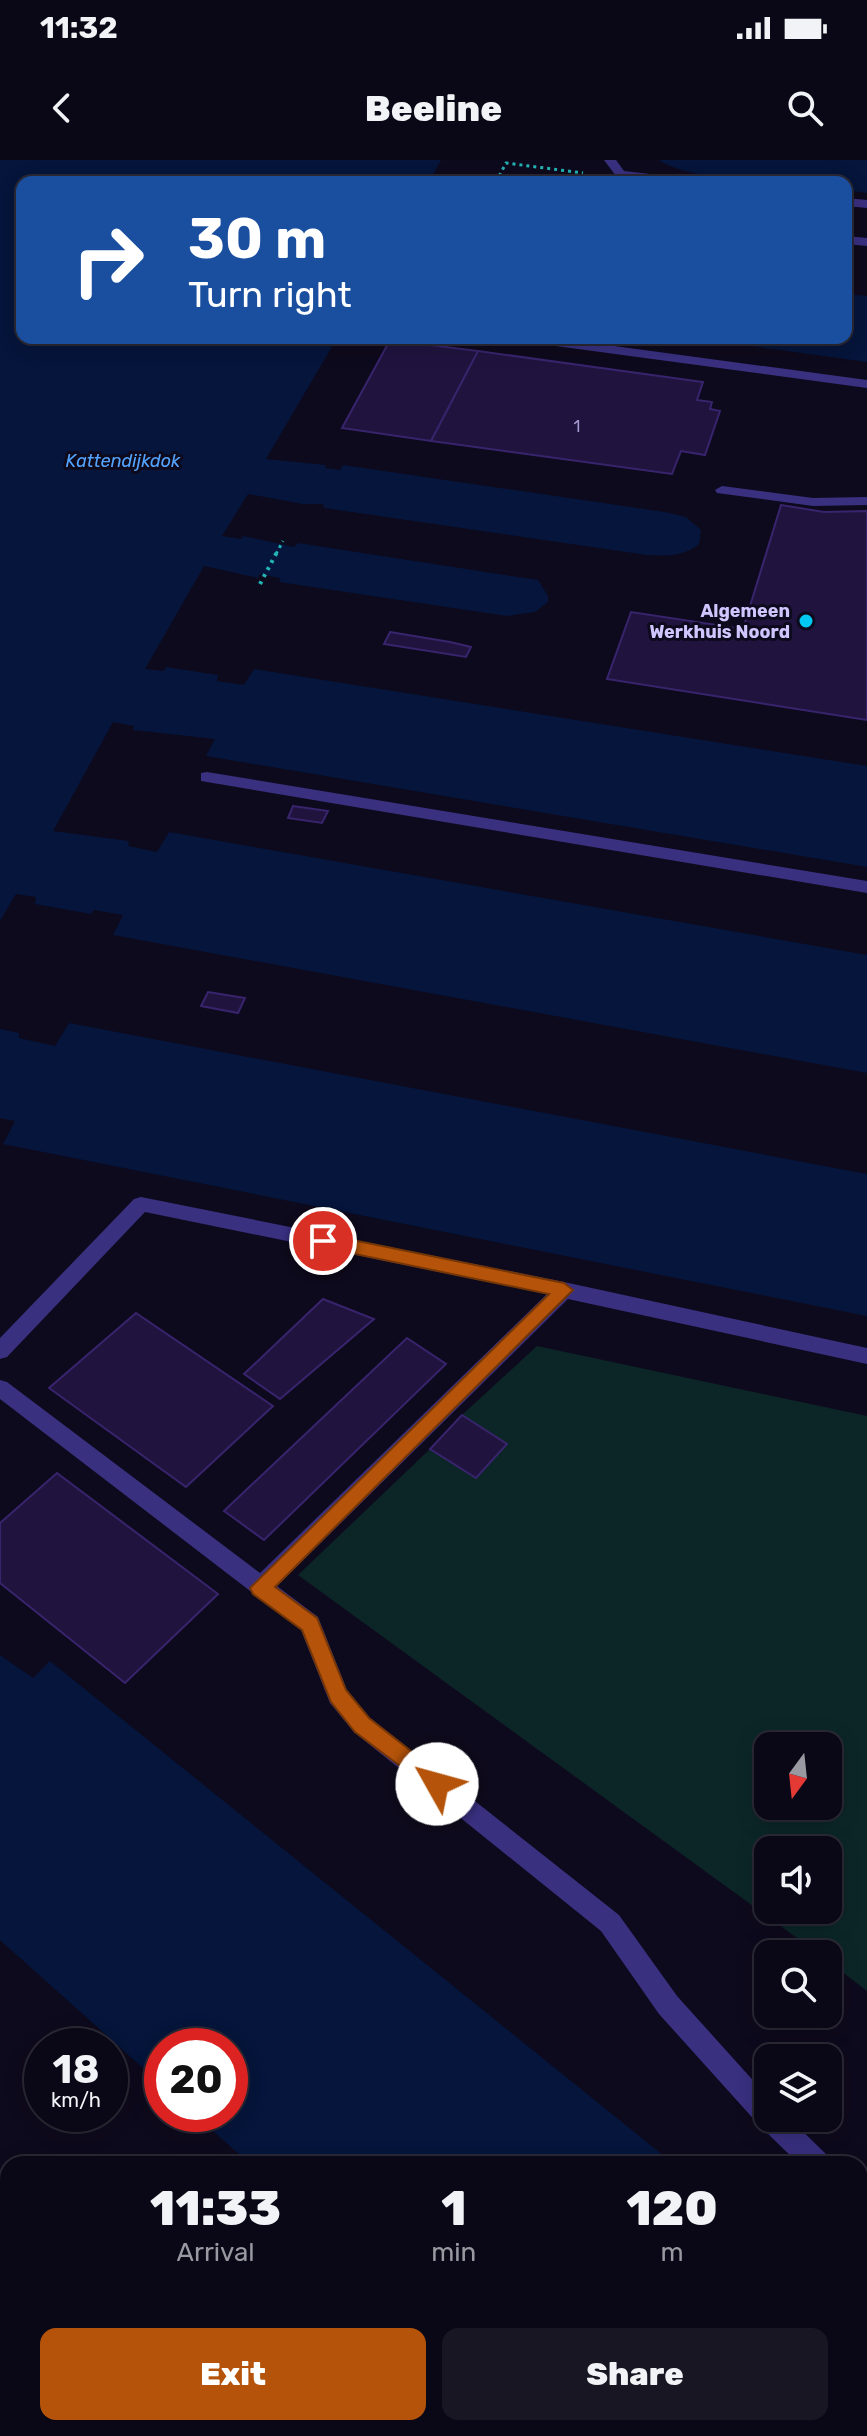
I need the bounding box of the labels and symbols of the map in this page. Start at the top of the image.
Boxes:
house number: 1 [574,417,580,436]
water label: Kattendijkdok [66,450,181,472]
place label: Algemeen Werkhuis Noord [649,600,790,643]
marker: Algemeen Werkhuis Noord [797,612,815,630]
pin [289,1207,357,1275]
north arrow [754,1732,842,1820]
position arrow [395,1742,479,1826]
speed limit sign: 20 [144,2028,248,2132]

